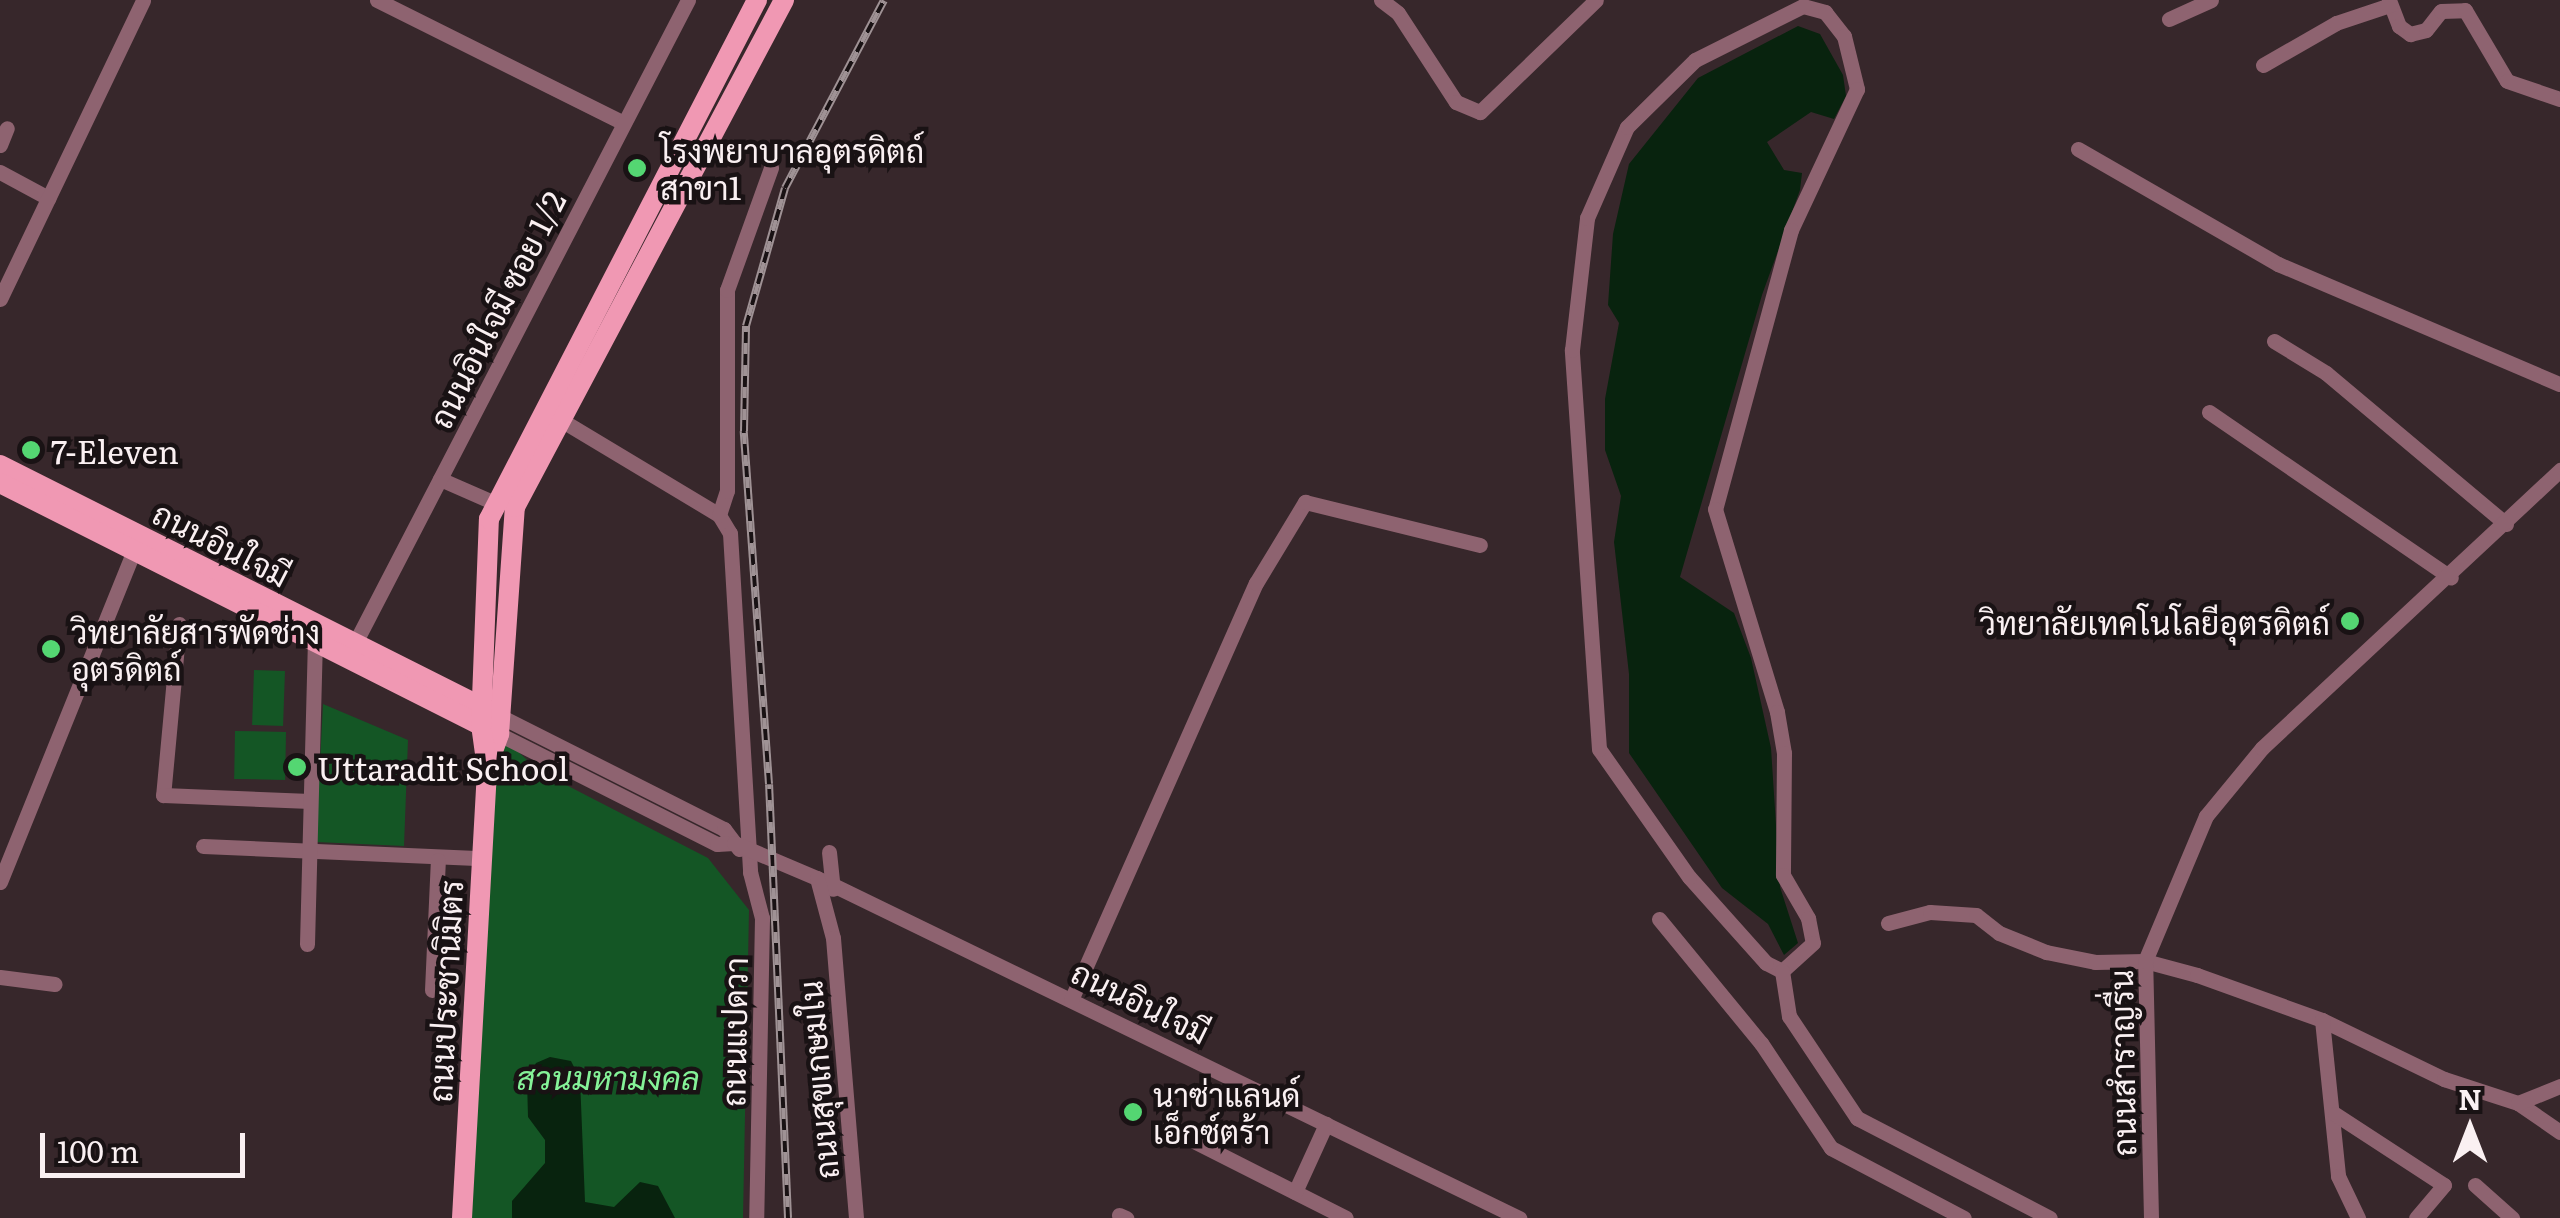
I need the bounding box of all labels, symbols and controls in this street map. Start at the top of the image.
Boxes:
place label: โรงพยาบาลอุตรดิตถ์ สาขา1 [660,131,924,206]
marker: โรงพยาบาลอุตรดิตถ์ สาขา1 [624,155,650,181]
street label: ถนนอินใจมี ซอย 1/2 [420,184,572,434]
place label: 7-Eleven [51,431,179,469]
marker: 7-Eleven [20,439,42,461]
street label: ถนนอินใจมี [147,492,297,594]
place label: วิทยาลัยเทคโนโลยีอุตรดิตถ์ [1980,602,2330,640]
marker: วิทยาลัยเทคโนโลยีอุตรดิตถ์ [2339,610,2361,632]
place label: วิทยาลัยสารพัดช่าง อุตรดิตถ์ [71,612,320,687]
marker: วิทยาลัยสารพัดช่าง อุตรดิตถ์ [40,638,62,660]
place label: Uttaradit School [317,748,569,786]
marker: Uttaradit School [286,756,308,778]
street label: ถนนประชานิมิตร [419,879,469,1103]
street label: ถนนอินใจมี [1066,951,1216,1051]
street label: ถนนแปดวา [712,957,754,1107]
street label: ถนนสำราญรื่น [2100,969,2142,1157]
street label: ถนนสุขเกษมใน [789,979,845,1181]
park label: สวนมหามงคล [517,1057,699,1095]
place label: นาซ่าแลนด์ เอ็กซ์ตร้า [1153,1075,1301,1150]
text: N [2458,1077,2482,1119]
north arrow [2420,1078,2520,1178]
marker: นาซ่าแลนด์ เอ็กซ์ตร้า [1122,1101,1144,1123]
scale bar [45,1113,250,1175]
text: 100 m [57,1128,139,1172]

